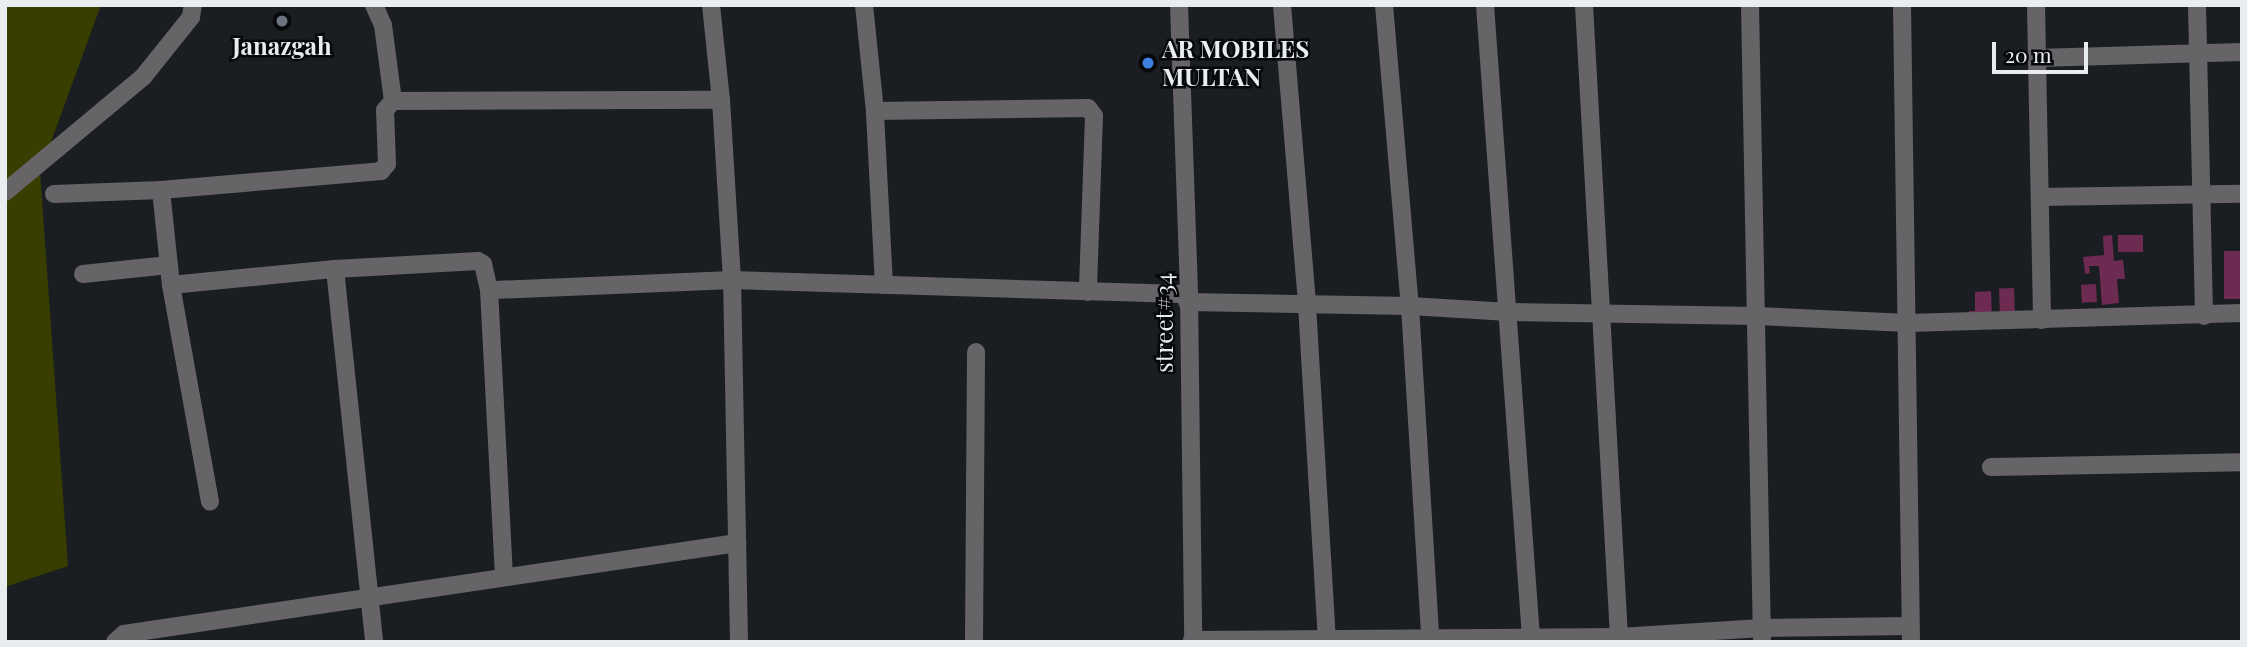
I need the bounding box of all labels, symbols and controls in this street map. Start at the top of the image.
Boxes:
marker: Janazgah [274,13,290,29]
scale bar [1995,28,2091,72]
place label: Janazgah [232,32,332,60]
place label: AR MOBILES MULTAN [1162,35,1310,91]
text: 20 m [2005,40,2052,68]
marker: AR MOBILES MULTAN [1140,55,1156,71]
street label: street#34 [1150,273,1178,373]

